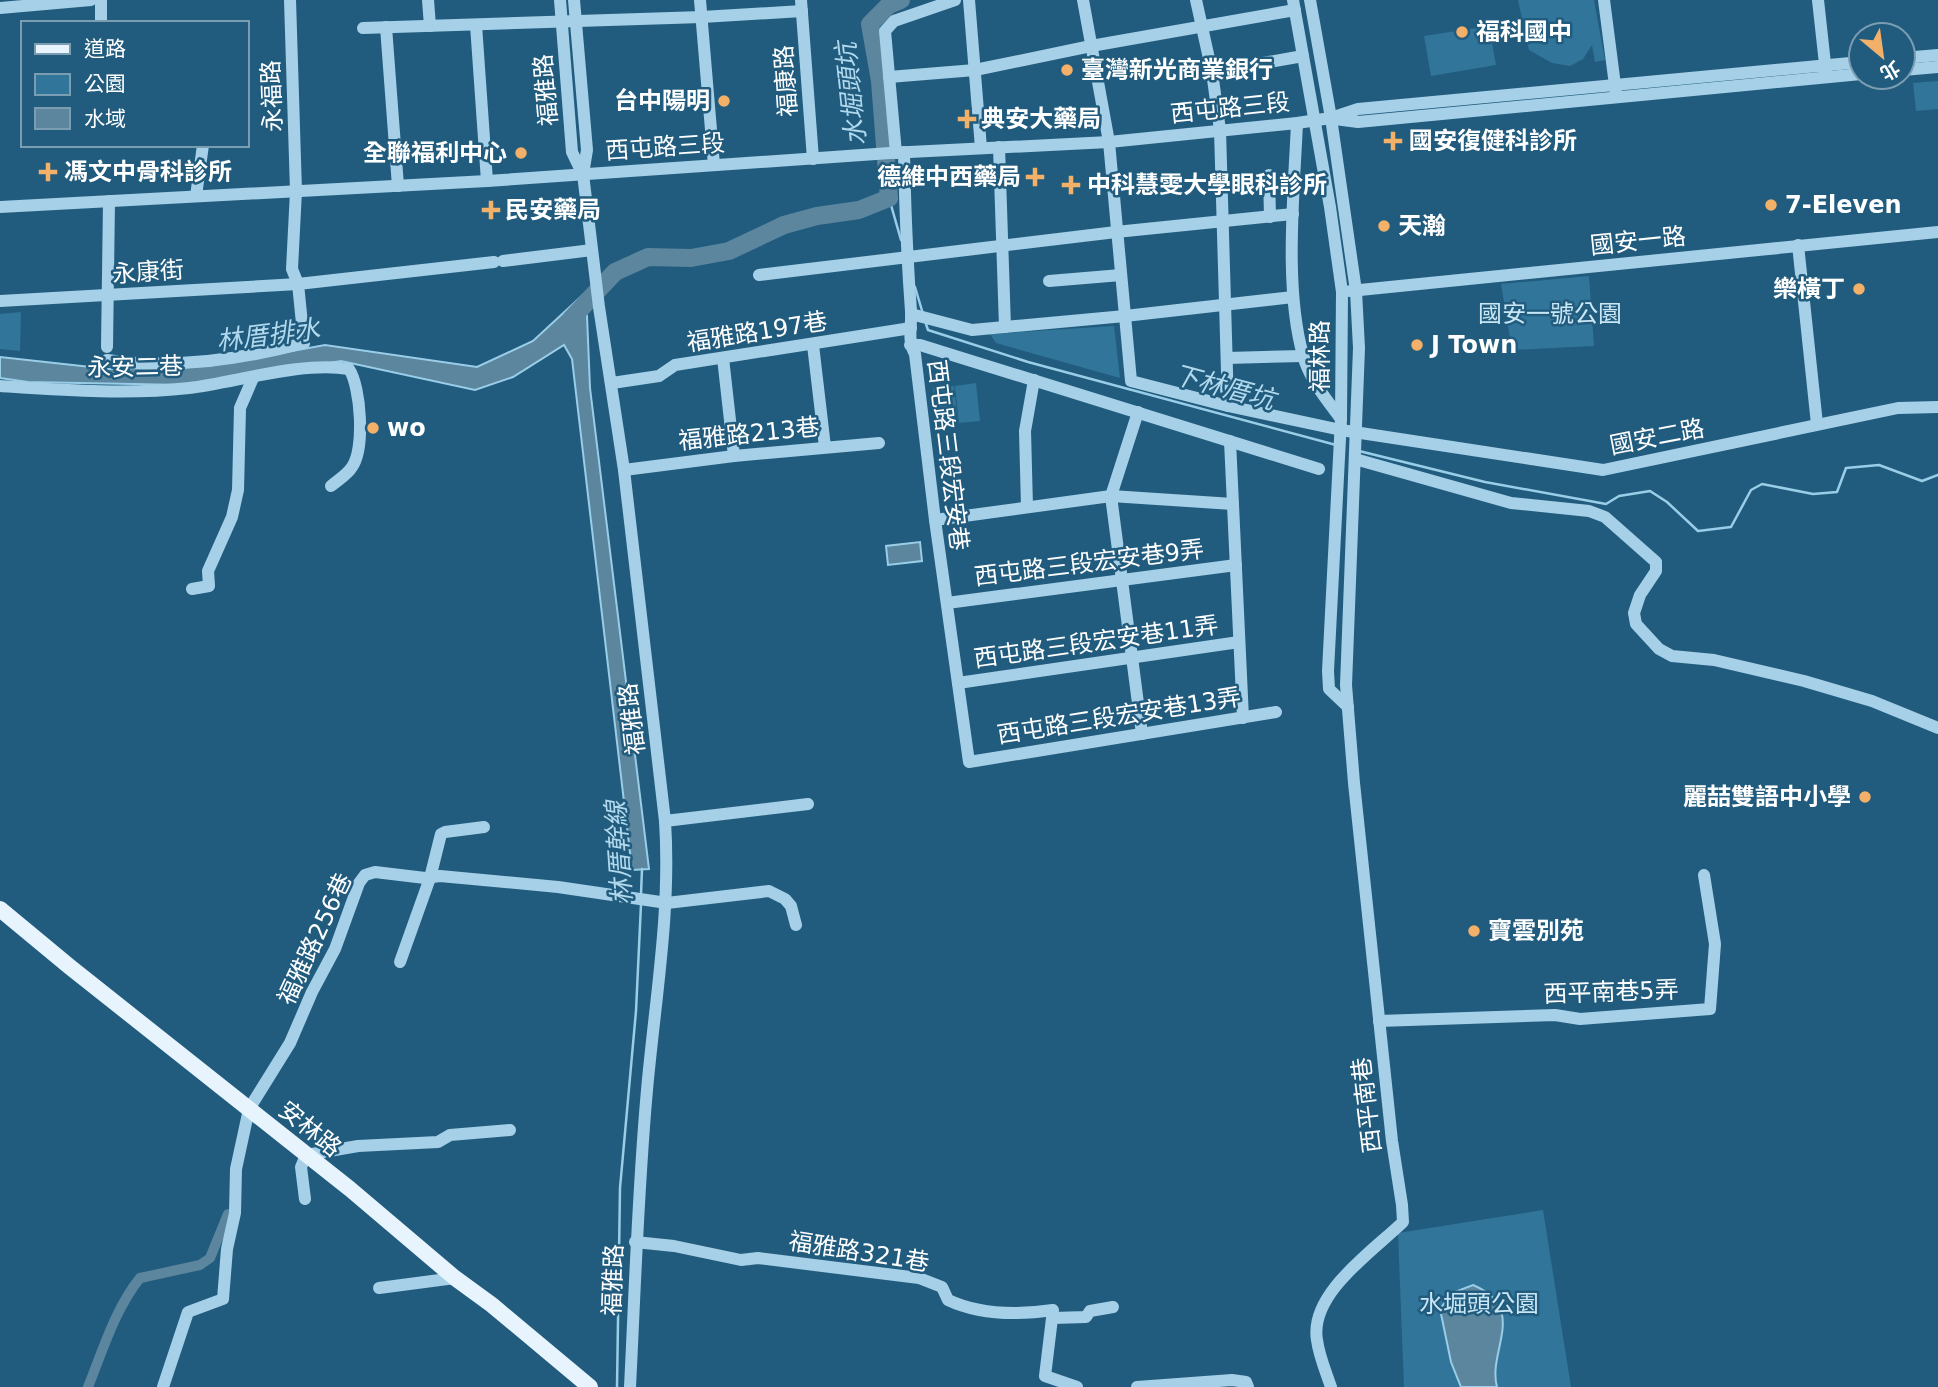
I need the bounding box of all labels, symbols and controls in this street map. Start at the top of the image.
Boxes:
place label: 福科國中 [1476,18,1572,46]
legend [21,21,248,147]
north arrow [1847,21,1917,91]
marker: 福科國中 [1454,24,1470,40]
text: 道路 [84,37,126,61]
water label: 水堀頭坑 [830,37,871,147]
street label: 福康路 [770,44,802,118]
street label: 福雅路 [529,53,563,127]
place label: 臺灣新光商業銀行 [1081,56,1273,84]
text: 北 [1877,57,1904,85]
street label: 永福路 [257,60,287,132]
marker: 臺灣新光商業銀行 [1059,62,1075,78]
text: 公園 [84,72,126,96]
place label: 台中陽明 [614,87,710,115]
street label: 西屯路三段 [1169,88,1291,128]
marker: 台中陽明 [716,93,732,109]
place label: 典安大藥局 [981,105,1101,133]
text: 水域 [84,107,126,131]
marker: 典安大藥局 [959,111,975,127]
place label: 國安復健科診所 [1409,127,1577,155]
street label: 西屯路三段 [604,129,726,165]
marker: 國安復健科診所 [1383,131,1403,151]
place label: 全聯福利中心 [363,139,507,167]
marker: 全聯福利中心 [513,145,529,161]
place label: 馮文中骨科診所 [64,158,232,186]
marker: 馮文中骨科診所 [38,162,58,182]
place label: 德維中西藥局 [877,163,1021,191]
marker: 德維中西藥局 [1027,169,1043,185]
place label: 中科慧雯大學眼科診所 [1087,171,1327,199]
marker: 中科慧雯大學眼科診所 [1061,175,1081,195]
place label: 7-Eleven [1785,191,1902,219]
place label: 民安藥局 [505,196,601,224]
marker: 7-Eleven [1763,197,1779,213]
marker: 民安藥局 [483,202,499,218]
place label: 天瀚 [1398,212,1446,240]
marker: 天瀚 [1376,218,1392,234]
street label: 國安一路 [1589,222,1687,260]
street label: 永康街 [111,256,185,288]
place label: 樂橫丁 [1773,275,1845,303]
marker: 樂橫丁 [1851,281,1867,297]
park label: 國安一號公園 [1478,300,1622,328]
street label: 福雅路197巷 [685,307,829,357]
water label: 林厝排水 [215,314,322,356]
street label: 福林路 [1306,320,1334,392]
place label: J Town [1429,331,1517,359]
marker: J Town [1409,337,1425,353]
street label: 永安二巷 [87,352,183,382]
street label: 西屯路三段宏安巷 [922,358,974,552]
water label: 下林厝坑 [1170,359,1282,416]
street label: 福雅路213巷 [677,413,821,455]
place label: wo [387,414,426,442]
street label: 國安二路 [1607,414,1707,460]
marker: wo [365,420,381,436]
street label: 西屯路三段宏安巷9弄 [973,535,1205,591]
street label: 西屯路三段宏安巷11弄 [972,611,1220,673]
street label: 福雅路 [614,682,650,756]
street label: 西屯路三段宏安巷13弄 [995,683,1243,749]
place label: 麗喆雙語中小學 [1683,783,1851,811]
marker: 麗喆雙語中小學 [1857,789,1873,805]
water label: 林厝幹線 [600,797,638,906]
street label: 福雅路256巷 [272,869,358,1009]
place label: 寶雲別苑 [1488,917,1584,945]
marker: 寶雲別苑 [1466,923,1482,939]
street label: 西平南巷5弄 [1543,976,1679,1008]
street label: 西平南巷 [1347,1056,1387,1154]
street label: 安林路 [273,1095,347,1163]
street label: 福雅路321巷 [787,1227,931,1277]
street label: 福雅路 [598,1244,628,1316]
park label: 水堀頭公園 [1419,1290,1539,1318]

